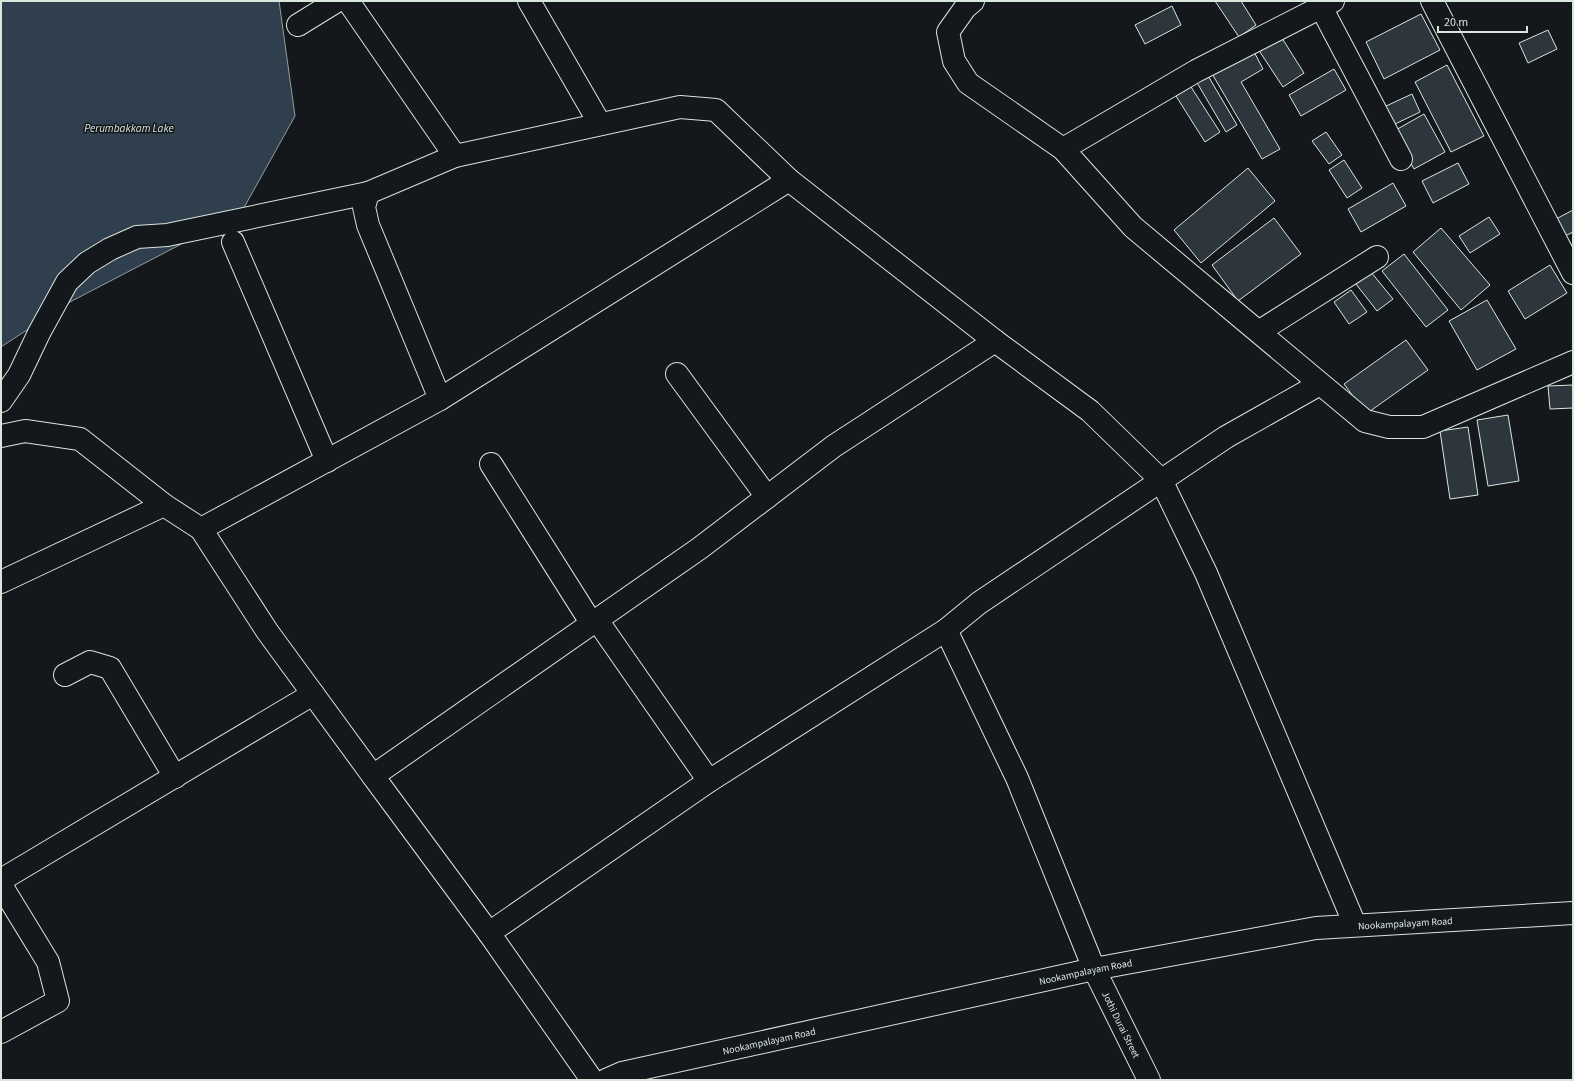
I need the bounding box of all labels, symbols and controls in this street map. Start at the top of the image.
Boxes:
scale bar [1438,8,1527,34]
text: 20 m [1444,14,1468,31]
water label: Perumbakkam Lake [84,121,174,136]
street label: Nookampalayam Road [1358,914,1453,934]
street label: Nookampalayam Road [1038,956,1133,989]
street label: Jothi Durai Street [1098,989,1143,1061]
street label: Nookampalayam Road [721,1025,817,1059]

